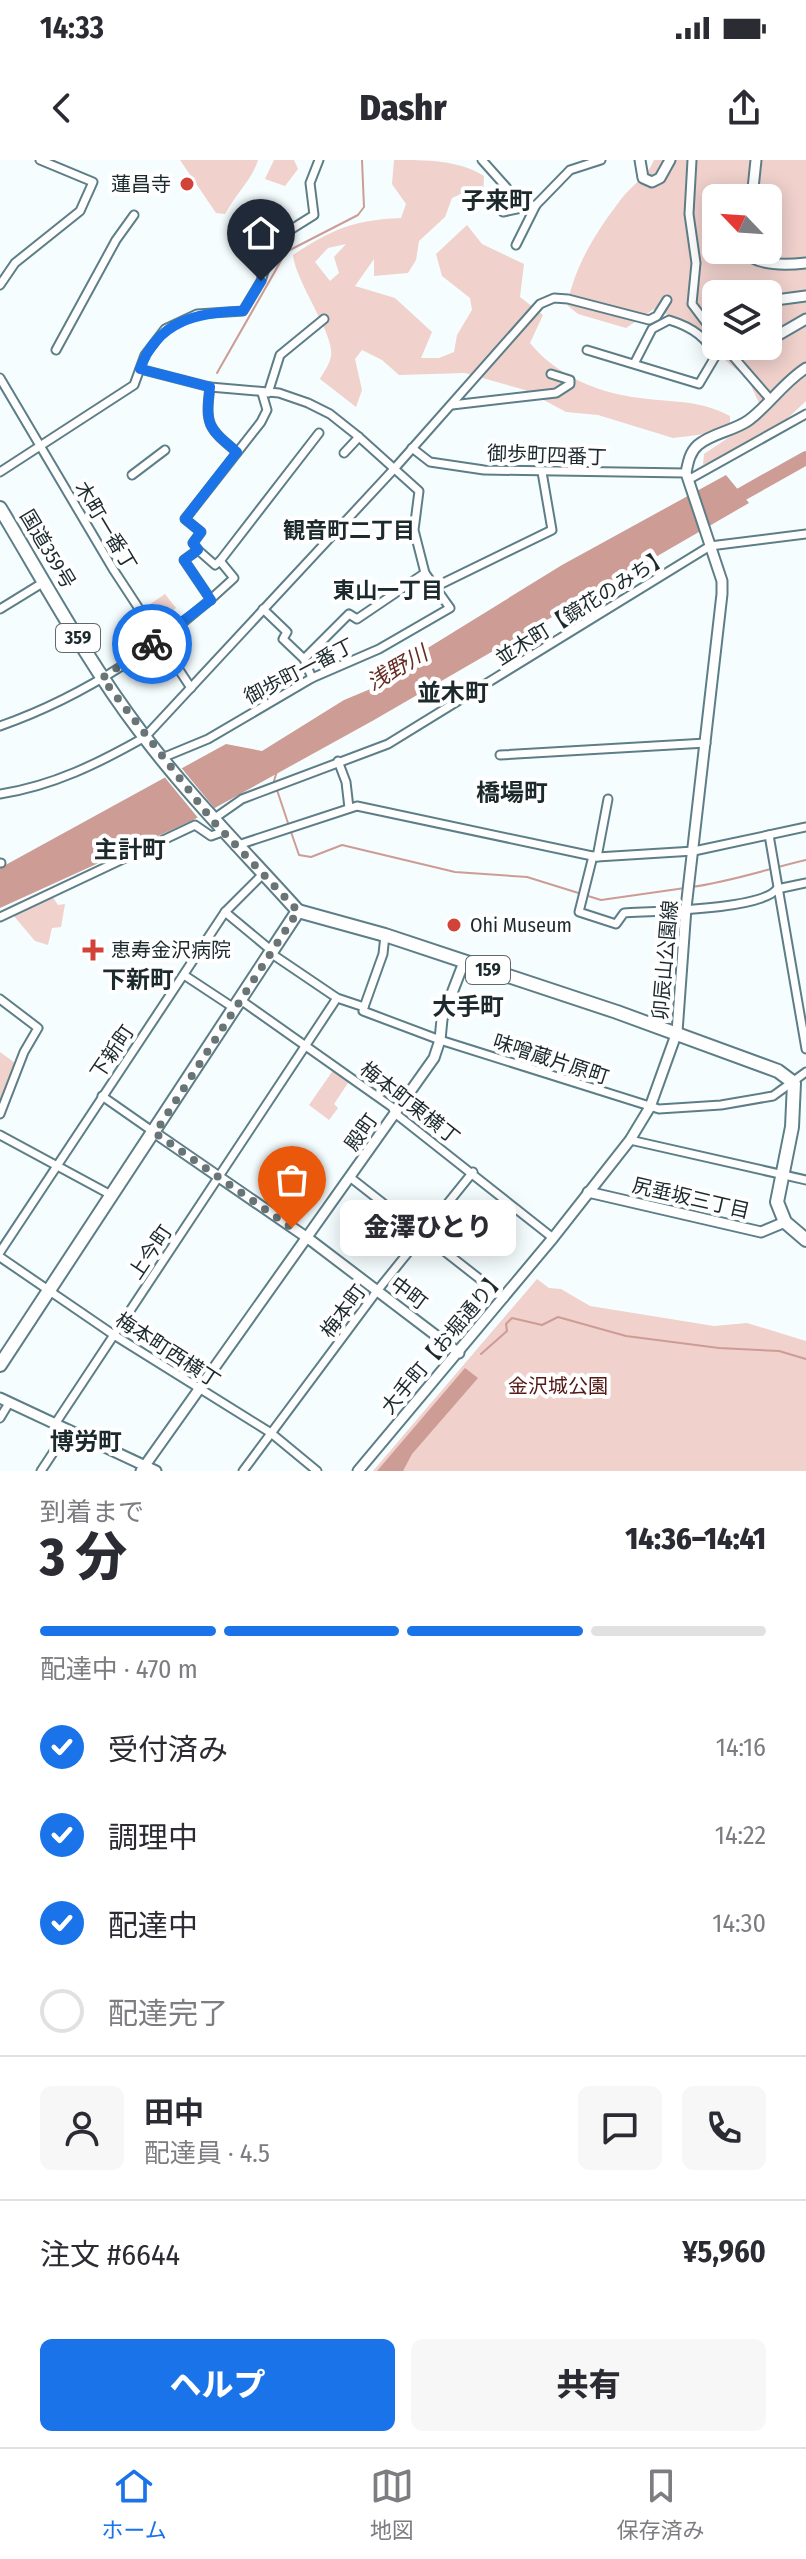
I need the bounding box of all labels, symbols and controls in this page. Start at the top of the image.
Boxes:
text: 14:33 [40,10,104,46]
icon: back [40,86,84,130]
text: Dashr [360,86,446,130]
icon: share [722,86,766,130]
place label: 蓮昌寺 [111,172,171,196]
marker: 蓮昌寺 [178,175,196,193]
north arrow [702,184,782,264]
map controls [702,184,782,360]
district label: 子来町 [461,187,533,215]
pin [227,199,295,281]
icon: home [239,211,283,255]
button: layers [702,280,782,360]
street label: 御歩町四番丁 [487,441,607,469]
street label: 木町一番丁 [70,477,142,575]
street label: 国道359号 [15,505,81,593]
district label: 観音町二丁目 [283,517,415,544]
street label: 並木町【鏡花のみち】 [491,544,673,670]
district label: 東山一丁目 [333,577,443,604]
courier [112,604,192,684]
icon: bike [130,622,174,666]
road number: 359 [56,624,100,652]
street label: 御歩町一番丁 [240,633,358,709]
water label: 浅野川 [362,639,434,696]
district label: 並木町 [417,679,489,707]
district label: 橋場町 [476,779,548,807]
district label: 主計町 [94,836,166,864]
street label: 卯辰山公園線 [648,899,682,1021]
place label: Ohi Museum [470,913,572,937]
marker: Ohi Museum [445,916,463,934]
place label: 恵寿金沢病院 [111,938,231,962]
marker: 恵寿金沢病院 [82,939,104,961]
road number: 159 [466,956,510,984]
district label: 下新町 [102,966,174,994]
district label: 大手町 [432,993,504,1021]
street label: 下新町 [85,1020,139,1084]
street label: 味噌蔵片原町 [490,1029,612,1089]
street label: 梅本町東横丁 [355,1057,465,1149]
street label: 殿町 [340,1109,382,1155]
pin [258,1146,326,1228]
icon: bag [270,1158,314,1202]
street label: 尻垂坂三丁目 [630,1173,752,1223]
callout: 金澤ひとり [340,1200,516,1256]
text: 金澤ひとり [363,1212,493,1243]
street label: 上今町 [123,1220,177,1284]
street label: 大手町【お堀通り】 [376,1265,510,1419]
street label: 中町 [386,1271,432,1315]
street label: 梅本町 [315,1280,371,1342]
street label: 梅本町西横丁 [111,1307,225,1393]
park label: 金沢城公園 [508,1374,608,1398]
district label: 博労町 [50,1428,122,1456]
text: 到着まで [40,1497,144,1528]
text: 14:36–14:41 [625,1521,766,1557]
text: 3 分 [40,1526,127,1589]
text: 配達中 · 470 m [40,1654,198,1685]
icon: check [40,1725,84,1769]
text: 受付済み [108,1732,228,1768]
text: 14:16 [716,1732,766,1763]
icon: check [40,1813,84,1857]
text: 調理中 [108,1820,198,1856]
text: 14:22 [715,1820,766,1851]
icon: check [40,1901,84,1945]
text: 配達中 [108,1908,198,1944]
text: 14:30 [712,1908,766,1939]
text: 配達完了 [108,1996,228,2032]
button: person [40,2086,124,2170]
button: chat [578,2086,662,2170]
button: phone [682,2086,766,2170]
text: 田中 [144,2095,204,2131]
text: 配達員 · 4.5 [144,2138,270,2169]
text: ¥5,960 [682,2234,766,2270]
text: 注文 #6644 [40,2237,180,2273]
button: ヘルプ [40,2339,395,2431]
button: 共有 [411,2339,766,2431]
tab: ホーム [101,2464,167,2544]
tab: 地図 [370,2464,414,2544]
tab: 保存済み [617,2464,705,2544]

